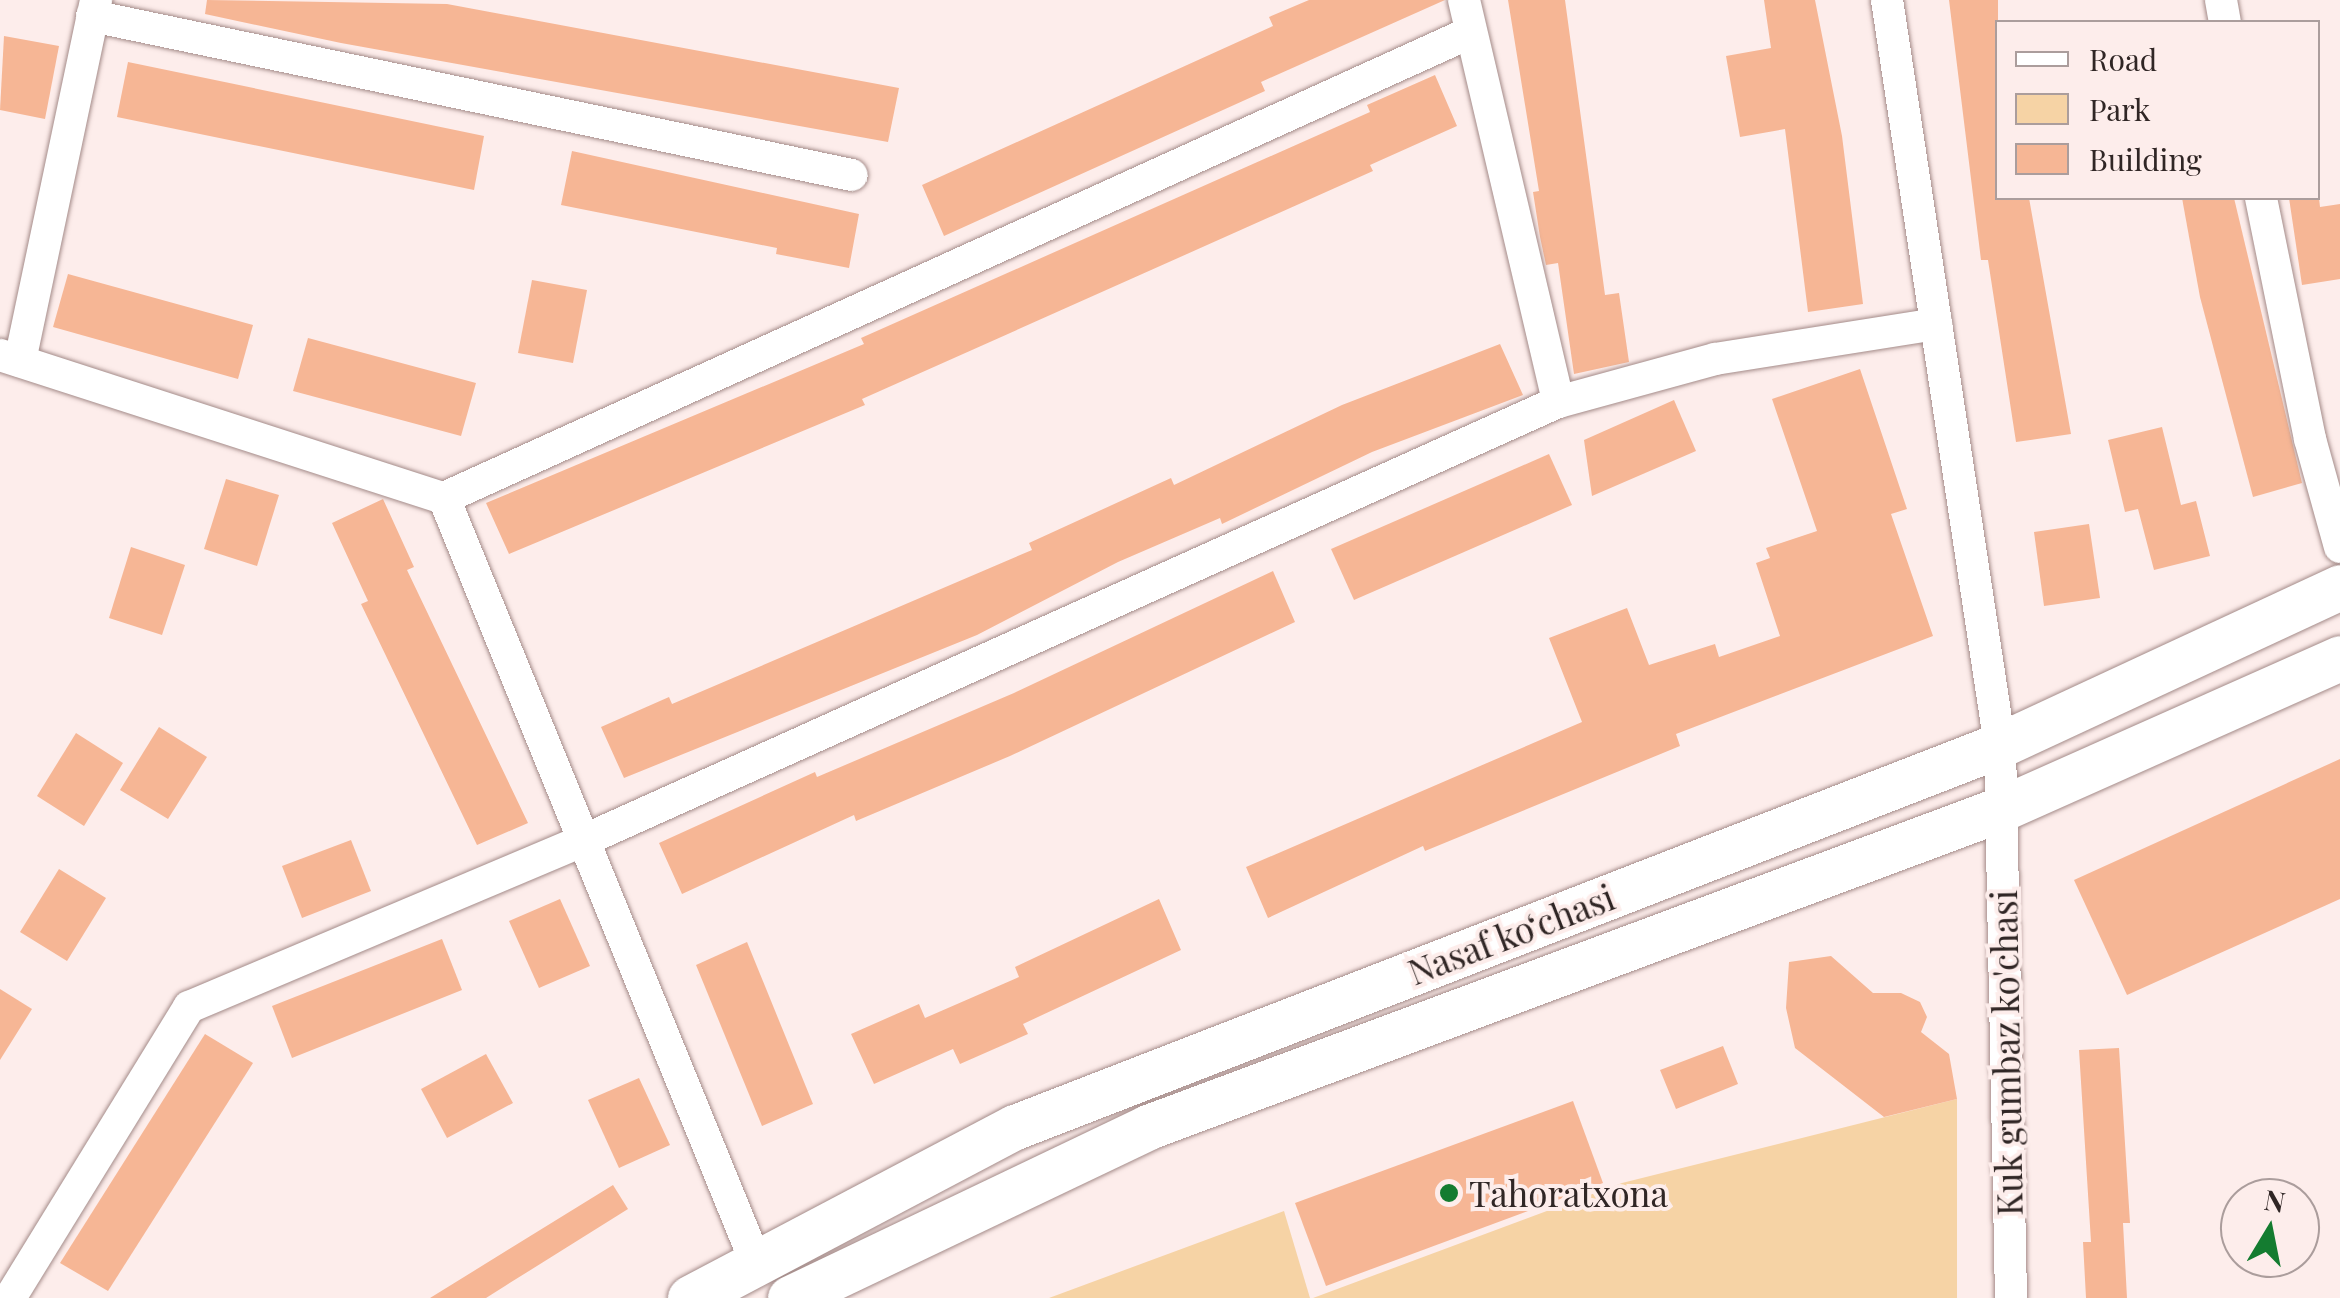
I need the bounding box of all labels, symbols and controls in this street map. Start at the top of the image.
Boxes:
legend [1995,20,2320,200]
text: Road [2089,39,2157,79]
text: Park [2089,89,2151,129]
text: Building [2089,139,2202,179]
street label: Nasaf ko‘chasi [1402,875,1620,993]
street label: Kuk gumbaz ko'chasi [1982,889,2030,1217]
place label: Tahoratxona [1469,1172,1668,1214]
north arrow [2220,1178,2320,1278]
text: N [2262,1180,2288,1220]
marker: Tahoratxona [1438,1182,1460,1204]

